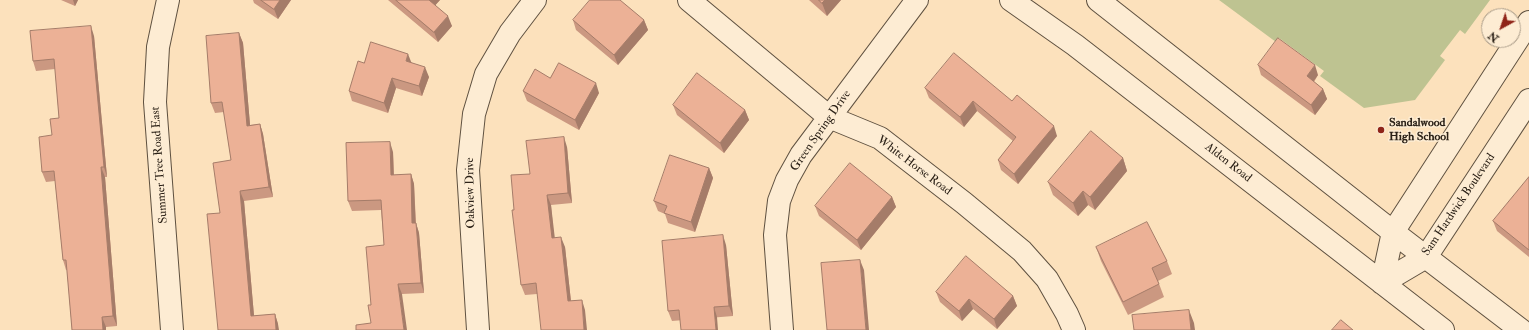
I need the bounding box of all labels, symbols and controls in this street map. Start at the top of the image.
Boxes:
north arrow [1481,8,1521,48]
text: N [1486,29,1502,45]
street label: Green Spring Drive [788,88,854,174]
street label: Summer Tree Road East [149,106,171,224]
place label: Sandalwood High School [1389,116,1449,144]
marker: Sandalwood High School [1376,125,1386,135]
street label: White Horse Road [874,133,954,199]
street label: Alden Road [1202,140,1254,186]
street label: Sam Hardwick Boulevard [1419,151,1499,259]
street label: Oakview Drive [463,157,479,229]

